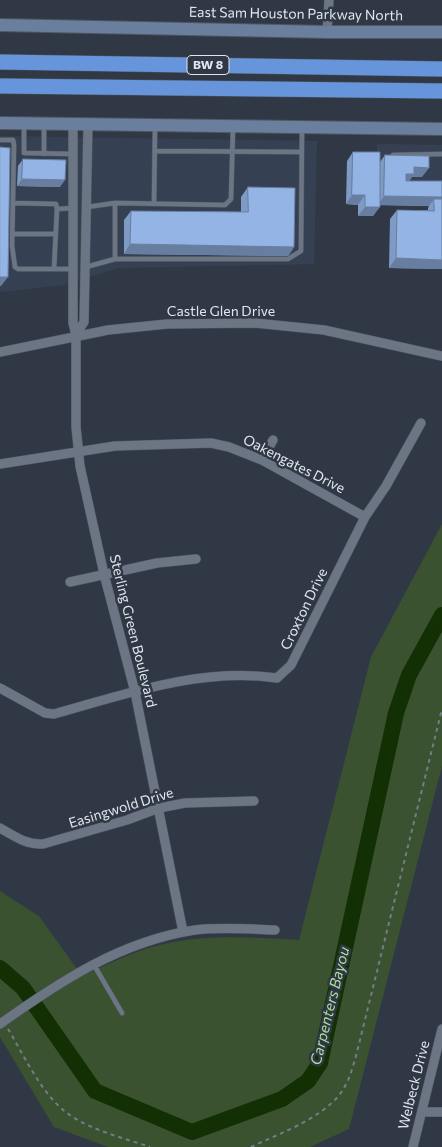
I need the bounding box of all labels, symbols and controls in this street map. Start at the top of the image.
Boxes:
street label: East Sam Houston Parkway North [189,4,403,24]
road number: BW 8 [187,56,229,74]
street label: Castle Glen Drive [167,303,275,319]
street label: Oakengates Drive [240,431,348,497]
street label: Sterling Green Boulevard [106,553,160,709]
street label: Croxton Drive [277,565,331,653]
street label: Easingwold Drive [67,784,175,832]
water label: Carpenters Bayou [307,945,353,1067]
street label: Welbeck Drive [395,1039,433,1131]

